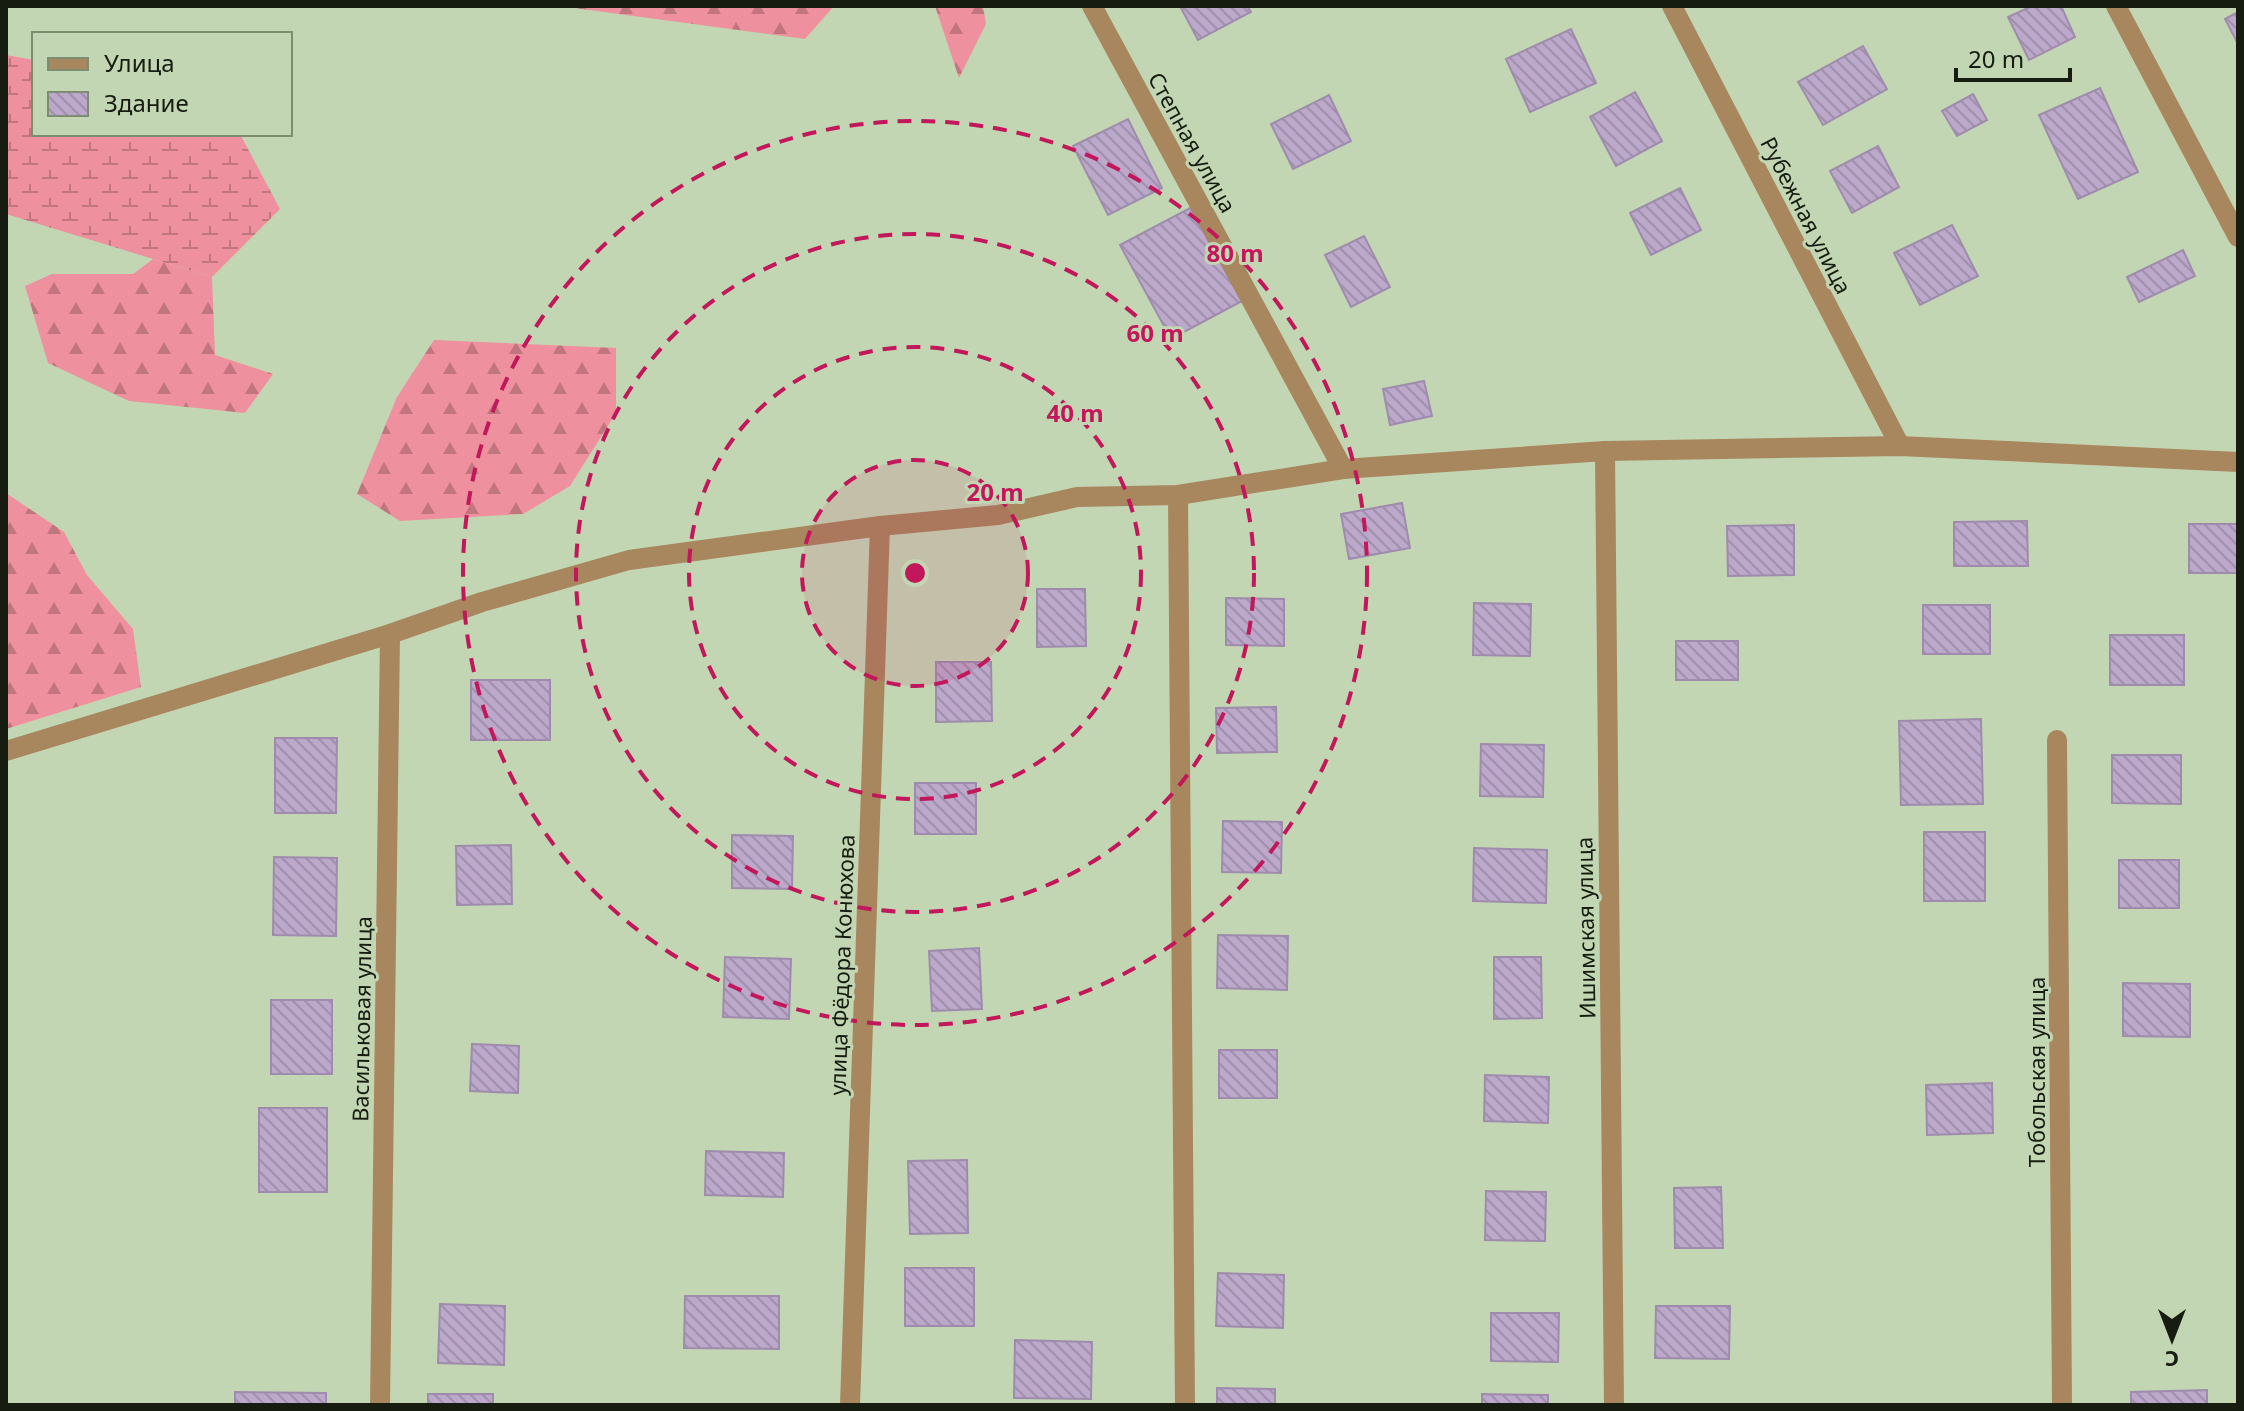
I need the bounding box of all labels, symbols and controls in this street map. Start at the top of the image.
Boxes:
legend [32,32,292,136]
scale bar [1956,32,2070,82]
text: 20 m [1968,42,2024,75]
text: Улица [104,46,175,79]
street label: Степная улица [1142,66,1244,218]
text: Здание [104,86,189,119]
street label: Рубежная улица [1754,131,1860,299]
text: 80 m [1206,236,1264,269]
text: 60 m [1126,316,1184,349]
text: 40 m [1046,396,1104,429]
text: 20 m [966,475,1024,508]
centre of rings [901,559,929,587]
street label: улица Фёдора Конюхова [821,834,861,1096]
street label: Ишимская улица [1568,837,1602,1019]
street label: Васильковая улица [344,916,378,1122]
street label: Тобольская улица [2021,977,2051,1167]
north arrow [2132,1299,2212,1379]
text: С [2165,1345,2179,1375]

